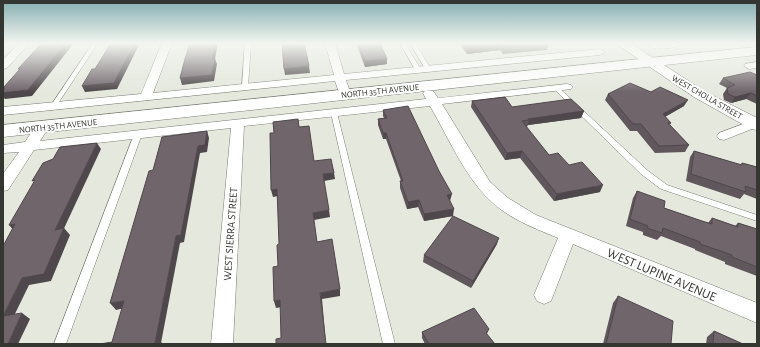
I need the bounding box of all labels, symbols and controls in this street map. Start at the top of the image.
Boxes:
street label: WEST CHOLLA STREET [670,74,744,122]
street label: NORTH 35TH AVENUE [341,83,420,100]
street label: NORTH 35TH AVENUE [19,118,98,135]
street label: WEST SIERRA STREET [222,186,239,281]
street label: WEST LUPINE AVENUE [605,246,718,304]

